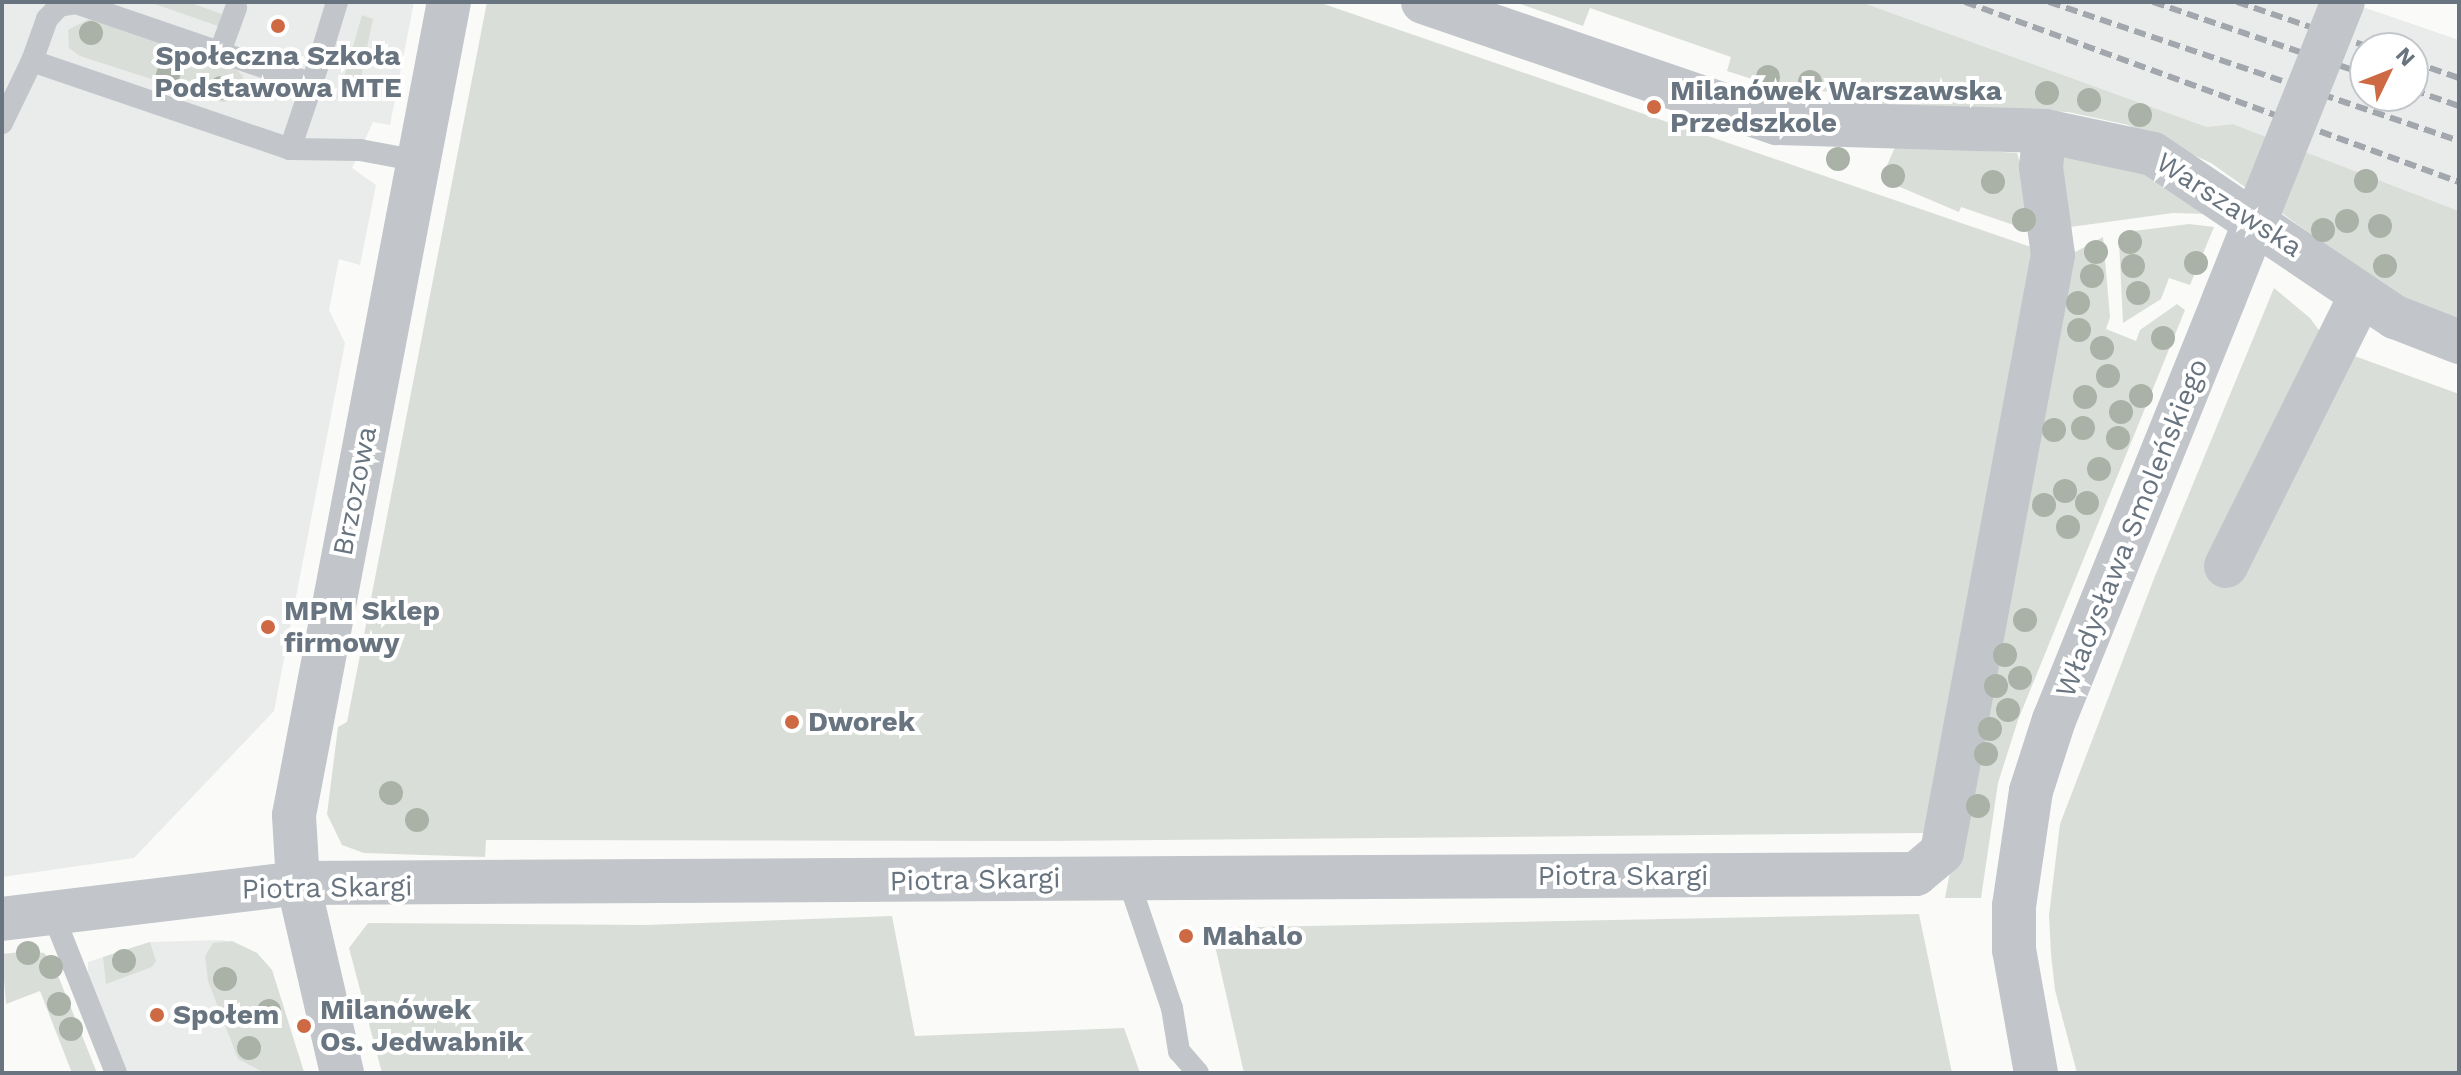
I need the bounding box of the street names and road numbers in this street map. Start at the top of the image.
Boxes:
street label: Warszawska [2150,145,2308,265]
street label: Władysława Smoleńskiego [2048,354,2216,702]
street label: Brzozowa [326,423,384,559]
street label: Piotra Skargi [1537,859,1709,893]
street label: Piotra Skargi [889,862,1061,898]
street label: Piotra Skargi [241,870,413,906]

